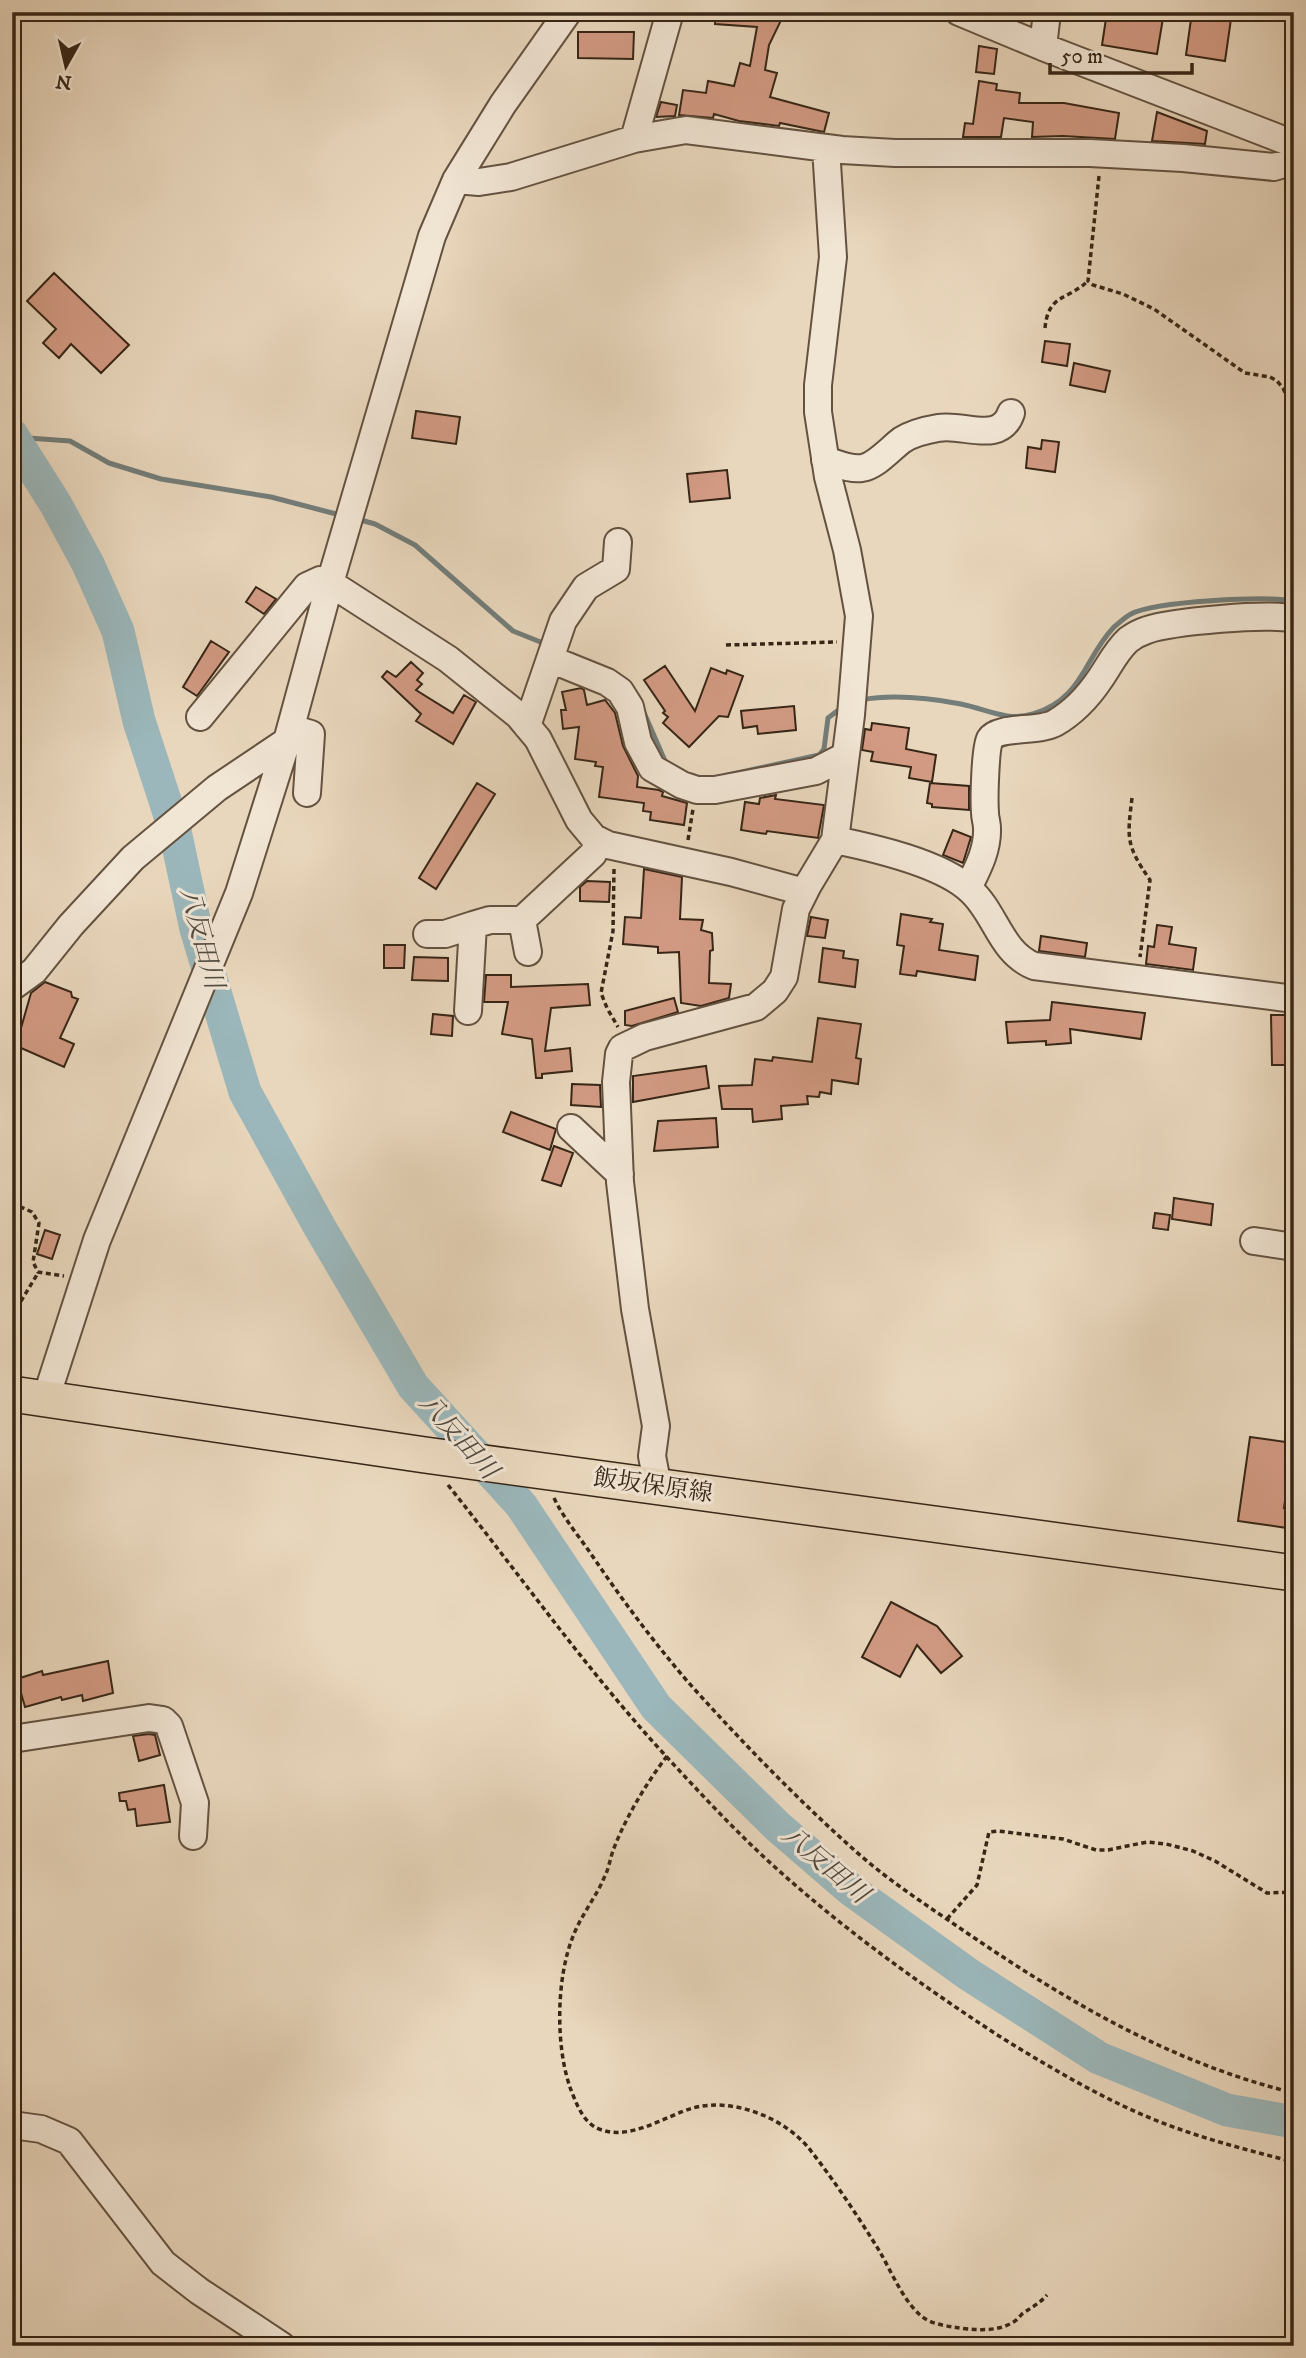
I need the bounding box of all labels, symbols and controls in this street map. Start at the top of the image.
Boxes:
north arrow [32,32,102,102]
scale bar [1050,32,1192,76]
text: 50 m [1061,44,1103,70]
text: N [54,69,73,94]
water label: 八反田川 [172,883,231,995]
water label: 八反田川 [411,1387,507,1489]
street label: 飯坂保原線 [591,1463,715,1509]
water label: 八反田川 [775,1819,878,1913]

